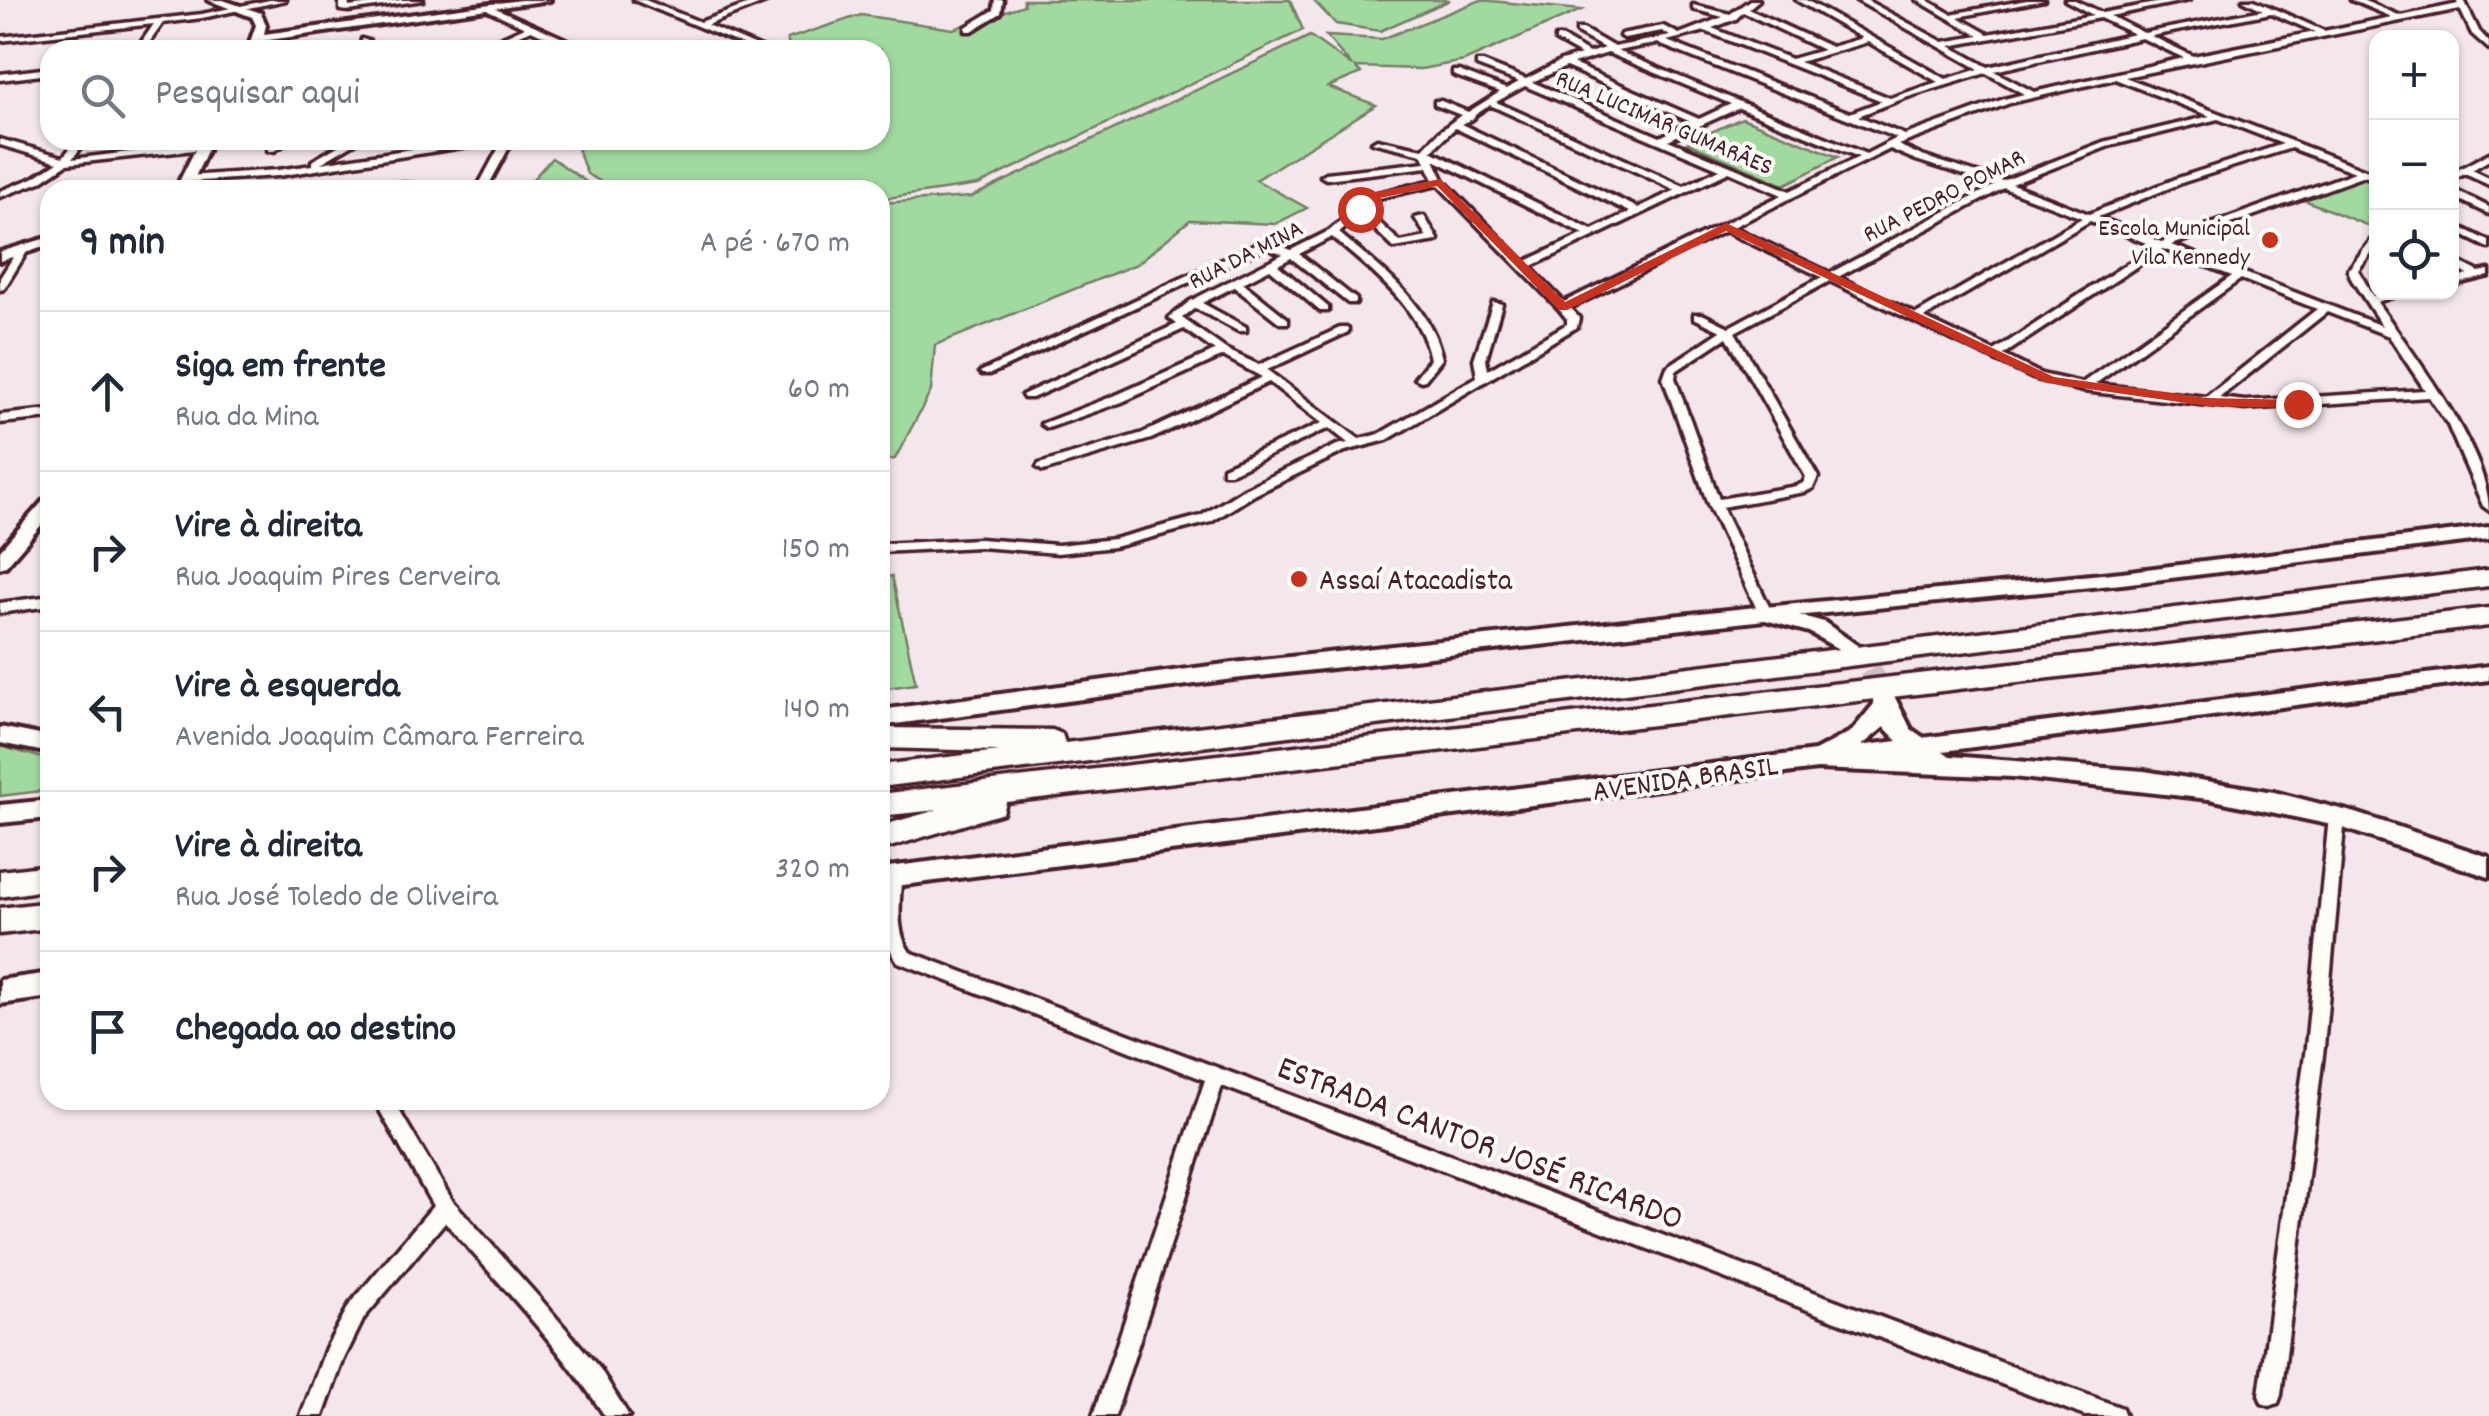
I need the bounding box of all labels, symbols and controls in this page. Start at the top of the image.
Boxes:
map controls [2369,30,2459,300]
button: + [2369,30,2459,120]
search box [40,40,890,150]
street label: RUA LUCIMAR GUMARÃES [1549,63,1778,187]
icon: search [75,68,130,123]
text: Pesquisar aqui [155,68,360,123]
button: − [2369,120,2459,210]
street label: RUA PEDRO POMAR [1858,141,2032,254]
route start [1338,187,1384,233]
button: locate [2369,210,2459,300]
street label: RUA DA MINA [1183,212,1310,301]
place label: Escola Municipal Vila Kennedy [2098,212,2251,277]
text: 9 min [80,215,165,275]
text: A pé · 670 m [700,222,850,268]
marker: Escola Municipal Vila Kennedy [2259,229,2281,251]
text: Siga em frente [175,341,386,396]
icon: ahead [80,364,135,419]
text: 60 m [788,368,850,414]
route end [2276,382,2322,428]
text: Rua da Mina [175,396,318,442]
text: Vire à direita [175,501,362,556]
icon: right [80,524,135,579]
text: 150 m [781,528,850,574]
text: Rua Joaquim Pires Cerveira [175,556,500,602]
place label: Assaí Atacadista [1319,562,1513,605]
marker: Assaí Atacadista [1288,568,1310,590]
text: Vire à esquerda [175,661,400,716]
icon: left [80,684,135,739]
text: 140 m [783,688,850,734]
text: Avenida Joaquim Câmara Ferreira [175,716,584,762]
street label: AVENIDA BRASIL [1590,747,1781,816]
text: Vire à direita [175,821,362,876]
icon: right [80,844,135,899]
text: 320 m [775,848,850,894]
text: Rua José Toledo de Oliveira [175,876,498,922]
icon: arrive [80,1004,135,1059]
text: Chegada ao destino [175,1004,456,1059]
street label: ESTRADA CANTOR JOSÉ RICARDO [1269,1045,1689,1246]

